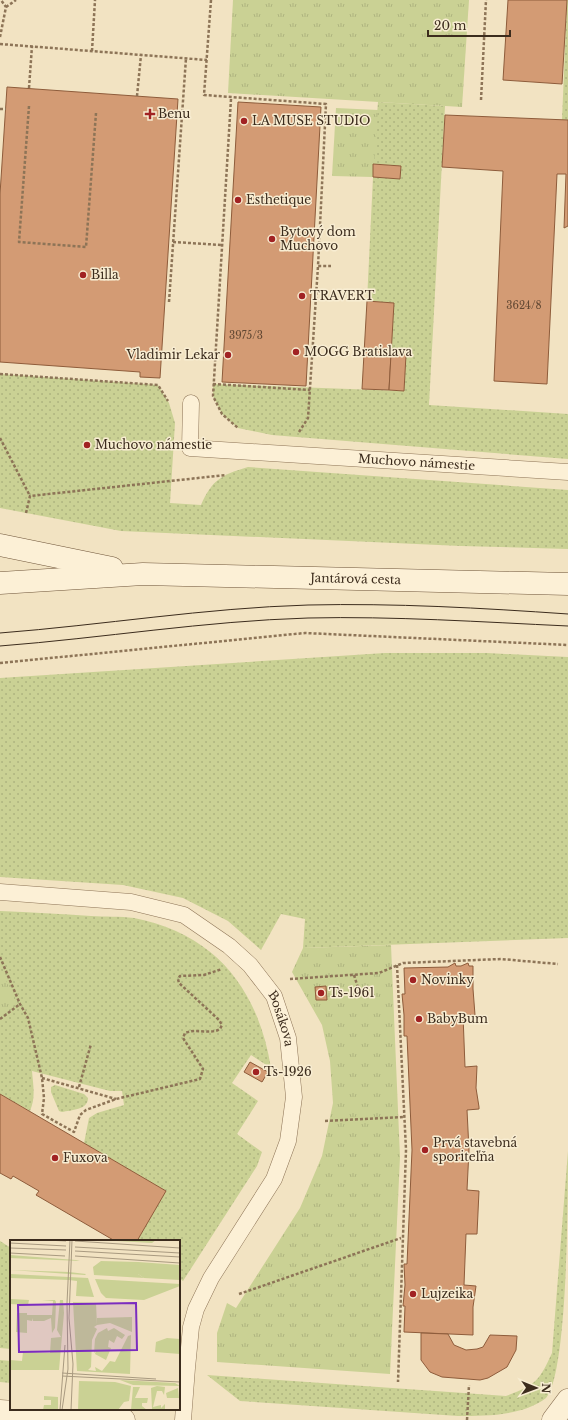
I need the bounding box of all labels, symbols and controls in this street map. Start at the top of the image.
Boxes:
scale bar [428,12,510,38]
text: 20 m [434,18,466,33]
place label: Benu [158,106,190,121]
marker: Benu [145,109,155,119]
place label: LA MUSE STUDIO [252,113,370,128]
marker: LA MUSE STUDIO [239,116,249,126]
place label: Esthetique [246,192,311,207]
marker: Esthetique [233,195,243,205]
place label: Bytový dom Muchovo [280,224,356,253]
marker: Bytový dom Muchovo [267,234,277,244]
place label: Billa [91,267,119,282]
marker: Billa [78,270,88,280]
place label: TRAVERT [310,288,375,303]
marker: TRAVERT [297,291,307,301]
house number: 3624/8 [506,299,542,312]
house number: 3975/3 [229,329,263,342]
place label: MOGG Bratislava [304,344,412,359]
place label: Vladimir Lekar [125,347,220,362]
marker: MOGG Bratislava [291,347,301,357]
marker: Vladimir Lekar [223,350,233,360]
place label: Muchovo námestie [95,437,212,452]
marker: Muchovo námestie [82,440,92,450]
street label: Muchovo námestie [358,451,476,473]
street label: Jantárová cesta [308,570,402,587]
place label: Novinky [421,972,474,987]
marker: Novinky [408,975,418,985]
place label: Ts-1961 [329,985,375,1000]
street label: Bosákova [265,987,297,1047]
marker: Ts-1961 [316,988,326,998]
place label: BabyBum [427,1011,488,1026]
marker: BabyBum [414,1014,424,1024]
place label: Ts-1926 [264,1064,312,1079]
marker: Ts-1926 [251,1067,261,1077]
place label: Prvá stavebná sporiteľňa [433,1135,518,1164]
marker: Prvá stavebná sporiteľňa [420,1145,430,1155]
place label: Fuxova [63,1150,108,1165]
marker: Fuxova [50,1153,60,1163]
inset map [10,1240,180,1410]
place label: Lujzeika [421,1286,473,1301]
marker: Lujzeika [408,1289,418,1299]
north arrow [516,1368,556,1408]
text: N [539,1383,553,1394]

